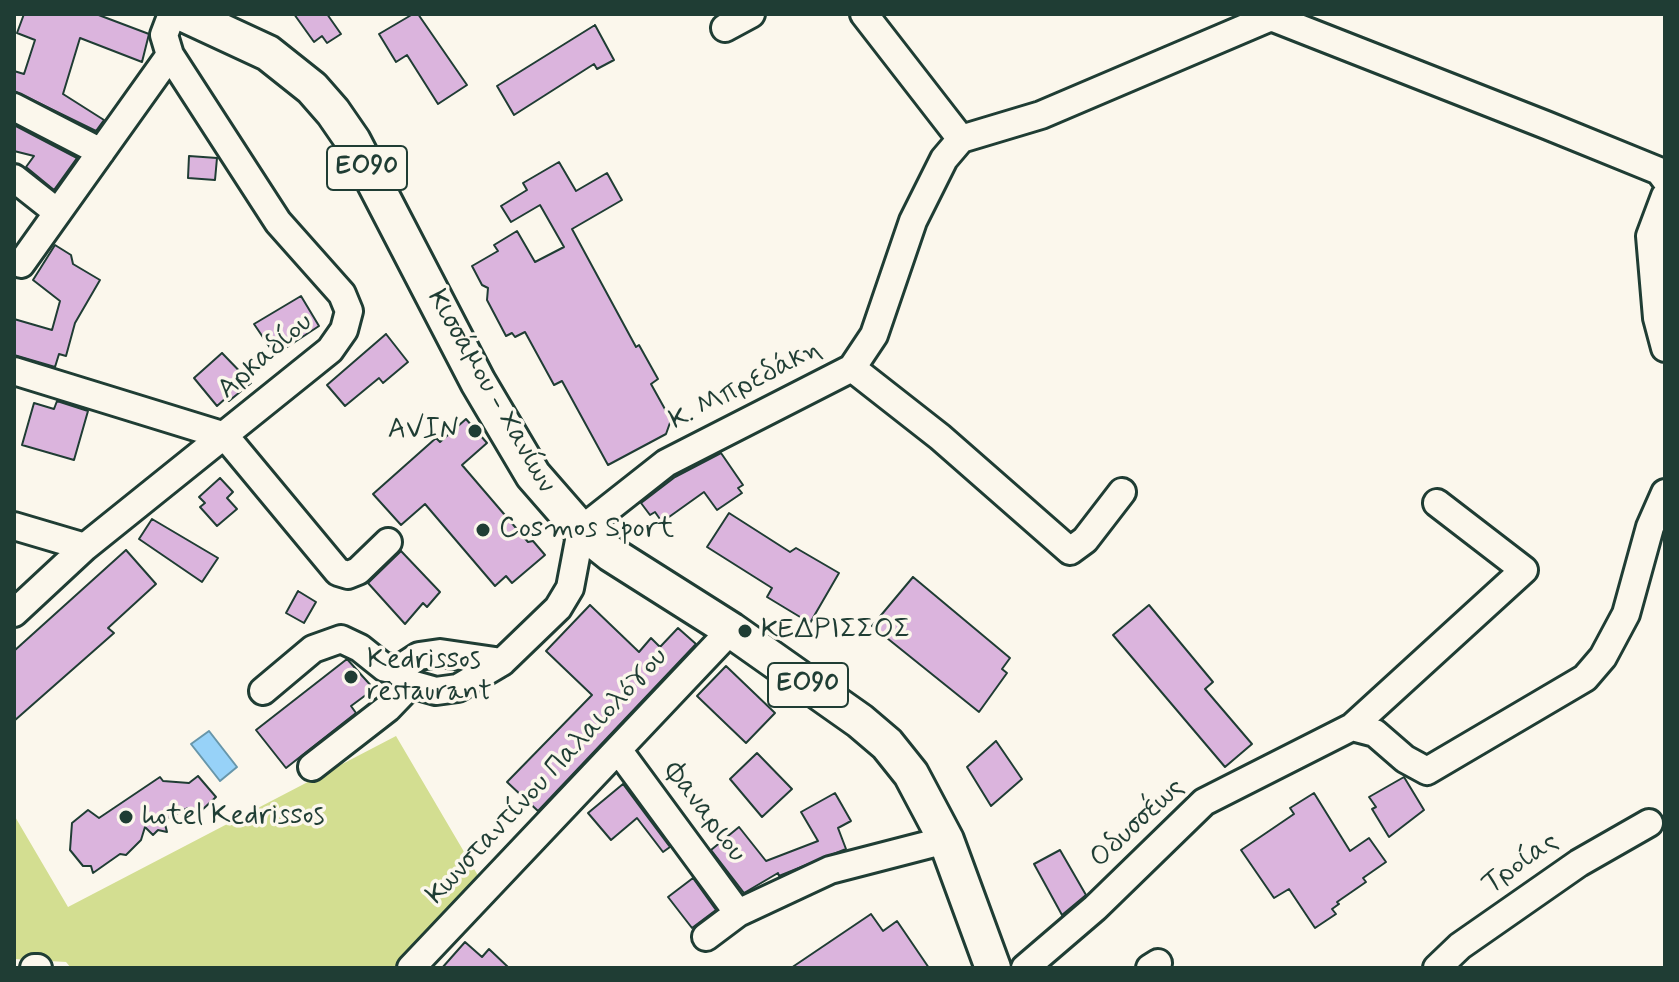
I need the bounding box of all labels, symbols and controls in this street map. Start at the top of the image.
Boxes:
road number: ΕΟ90 [327,146,407,190]
street label: Κισσάμου - Χανίων [418,284,562,500]
street label: Αρκαδίου [212,307,320,407]
street label: Κ. Μπρεδάκη [664,333,828,439]
place label: AVIN [388,414,459,448]
marker: AVIN [466,422,484,440]
place label: Cosmos Sport [499,513,674,547]
marker: Cosmos Sport [474,521,492,539]
place label: ΚΕΔΡΙΣΣΟΣ [761,614,911,648]
marker: ΚΕΔΡΙΣΣΟΣ [736,622,754,640]
street label: Κωνσταντίνου Παλαιολόγου [420,642,676,912]
place label: Kedrissos restaurant [367,644,492,710]
road number: ΕΟ90 [768,663,848,707]
marker: Kedrissos restaurant [342,668,360,686]
street label: Φαναριου [656,756,752,870]
street label: Οδυσσέως [1084,772,1192,876]
place label: hotel Kedrissos [142,800,325,834]
marker: hotel Kedrissos [117,808,135,826]
street label: Τροίας [1477,826,1565,902]

